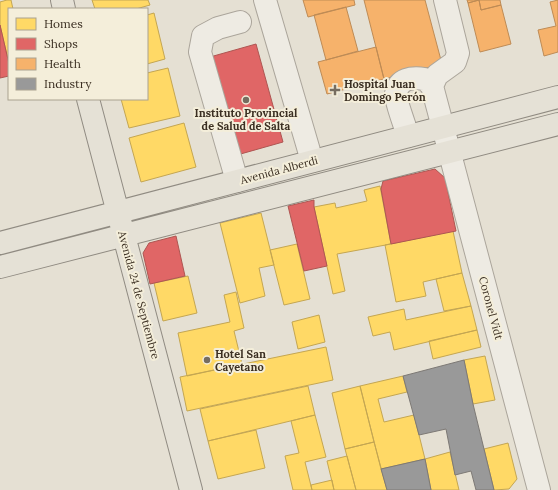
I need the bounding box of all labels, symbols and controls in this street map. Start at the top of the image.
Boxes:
legend [8,8,148,100]
text: Homes [44,16,83,31]
text: Shops [44,36,78,51]
text: Health [44,56,81,71]
text: Industry [44,76,92,91]
place label: Hospital Juan Domingo Perón [344,77,426,104]
marker: Hospital Juan Domingo Perón [329,84,341,96]
marker: Instituto Provincial de Salud de Salta [241,95,251,105]
place label: Instituto Provincial de Salud de Salta [195,106,298,133]
street label: Avenida Alberdi [238,153,319,187]
street label: Avenida 24 de Septiembre [115,228,163,361]
street label: Coronel Vidt [476,275,506,342]
place label: Hotel San Cayetano [215,347,266,374]
marker: Hotel San Cayetano [202,355,212,365]

